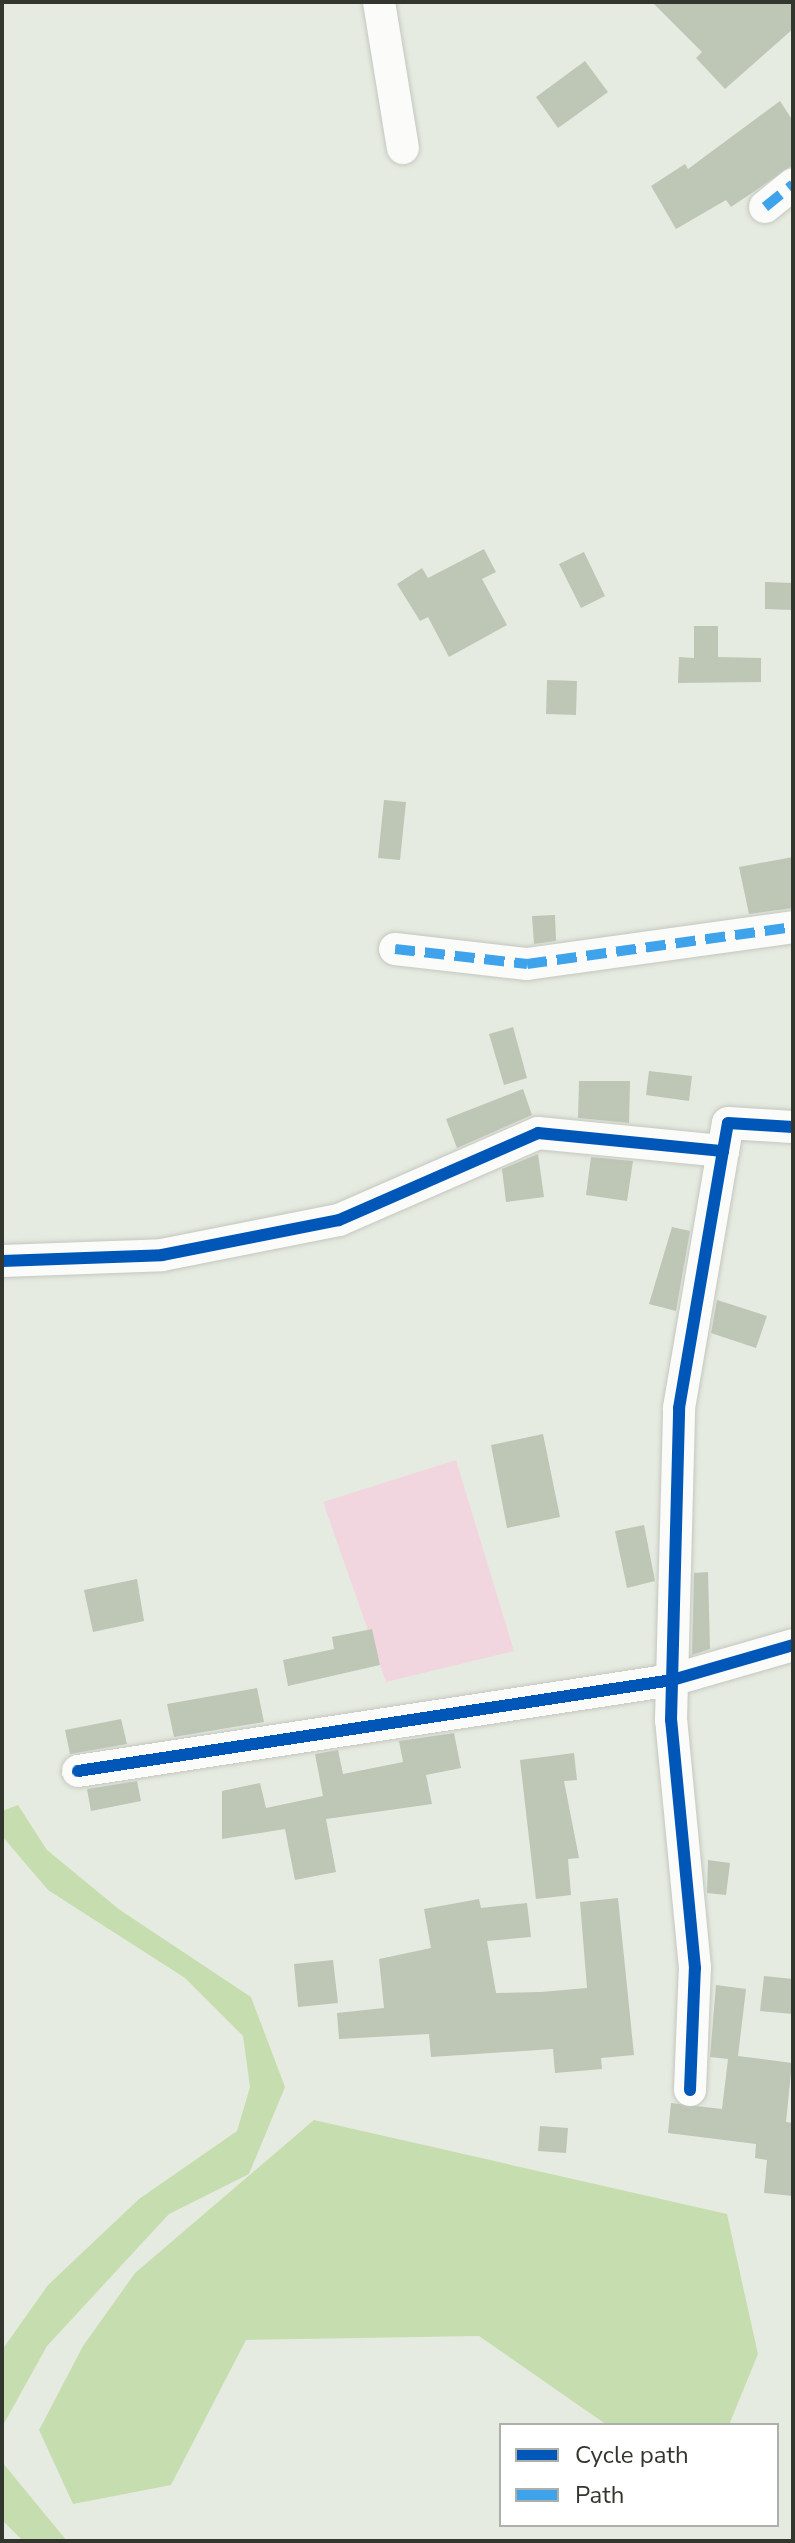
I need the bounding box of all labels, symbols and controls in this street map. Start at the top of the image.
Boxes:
legend [499,2423,779,2527]
text: Cycle path [575,2439,689,2471]
text: Path [575,2479,624,2511]

